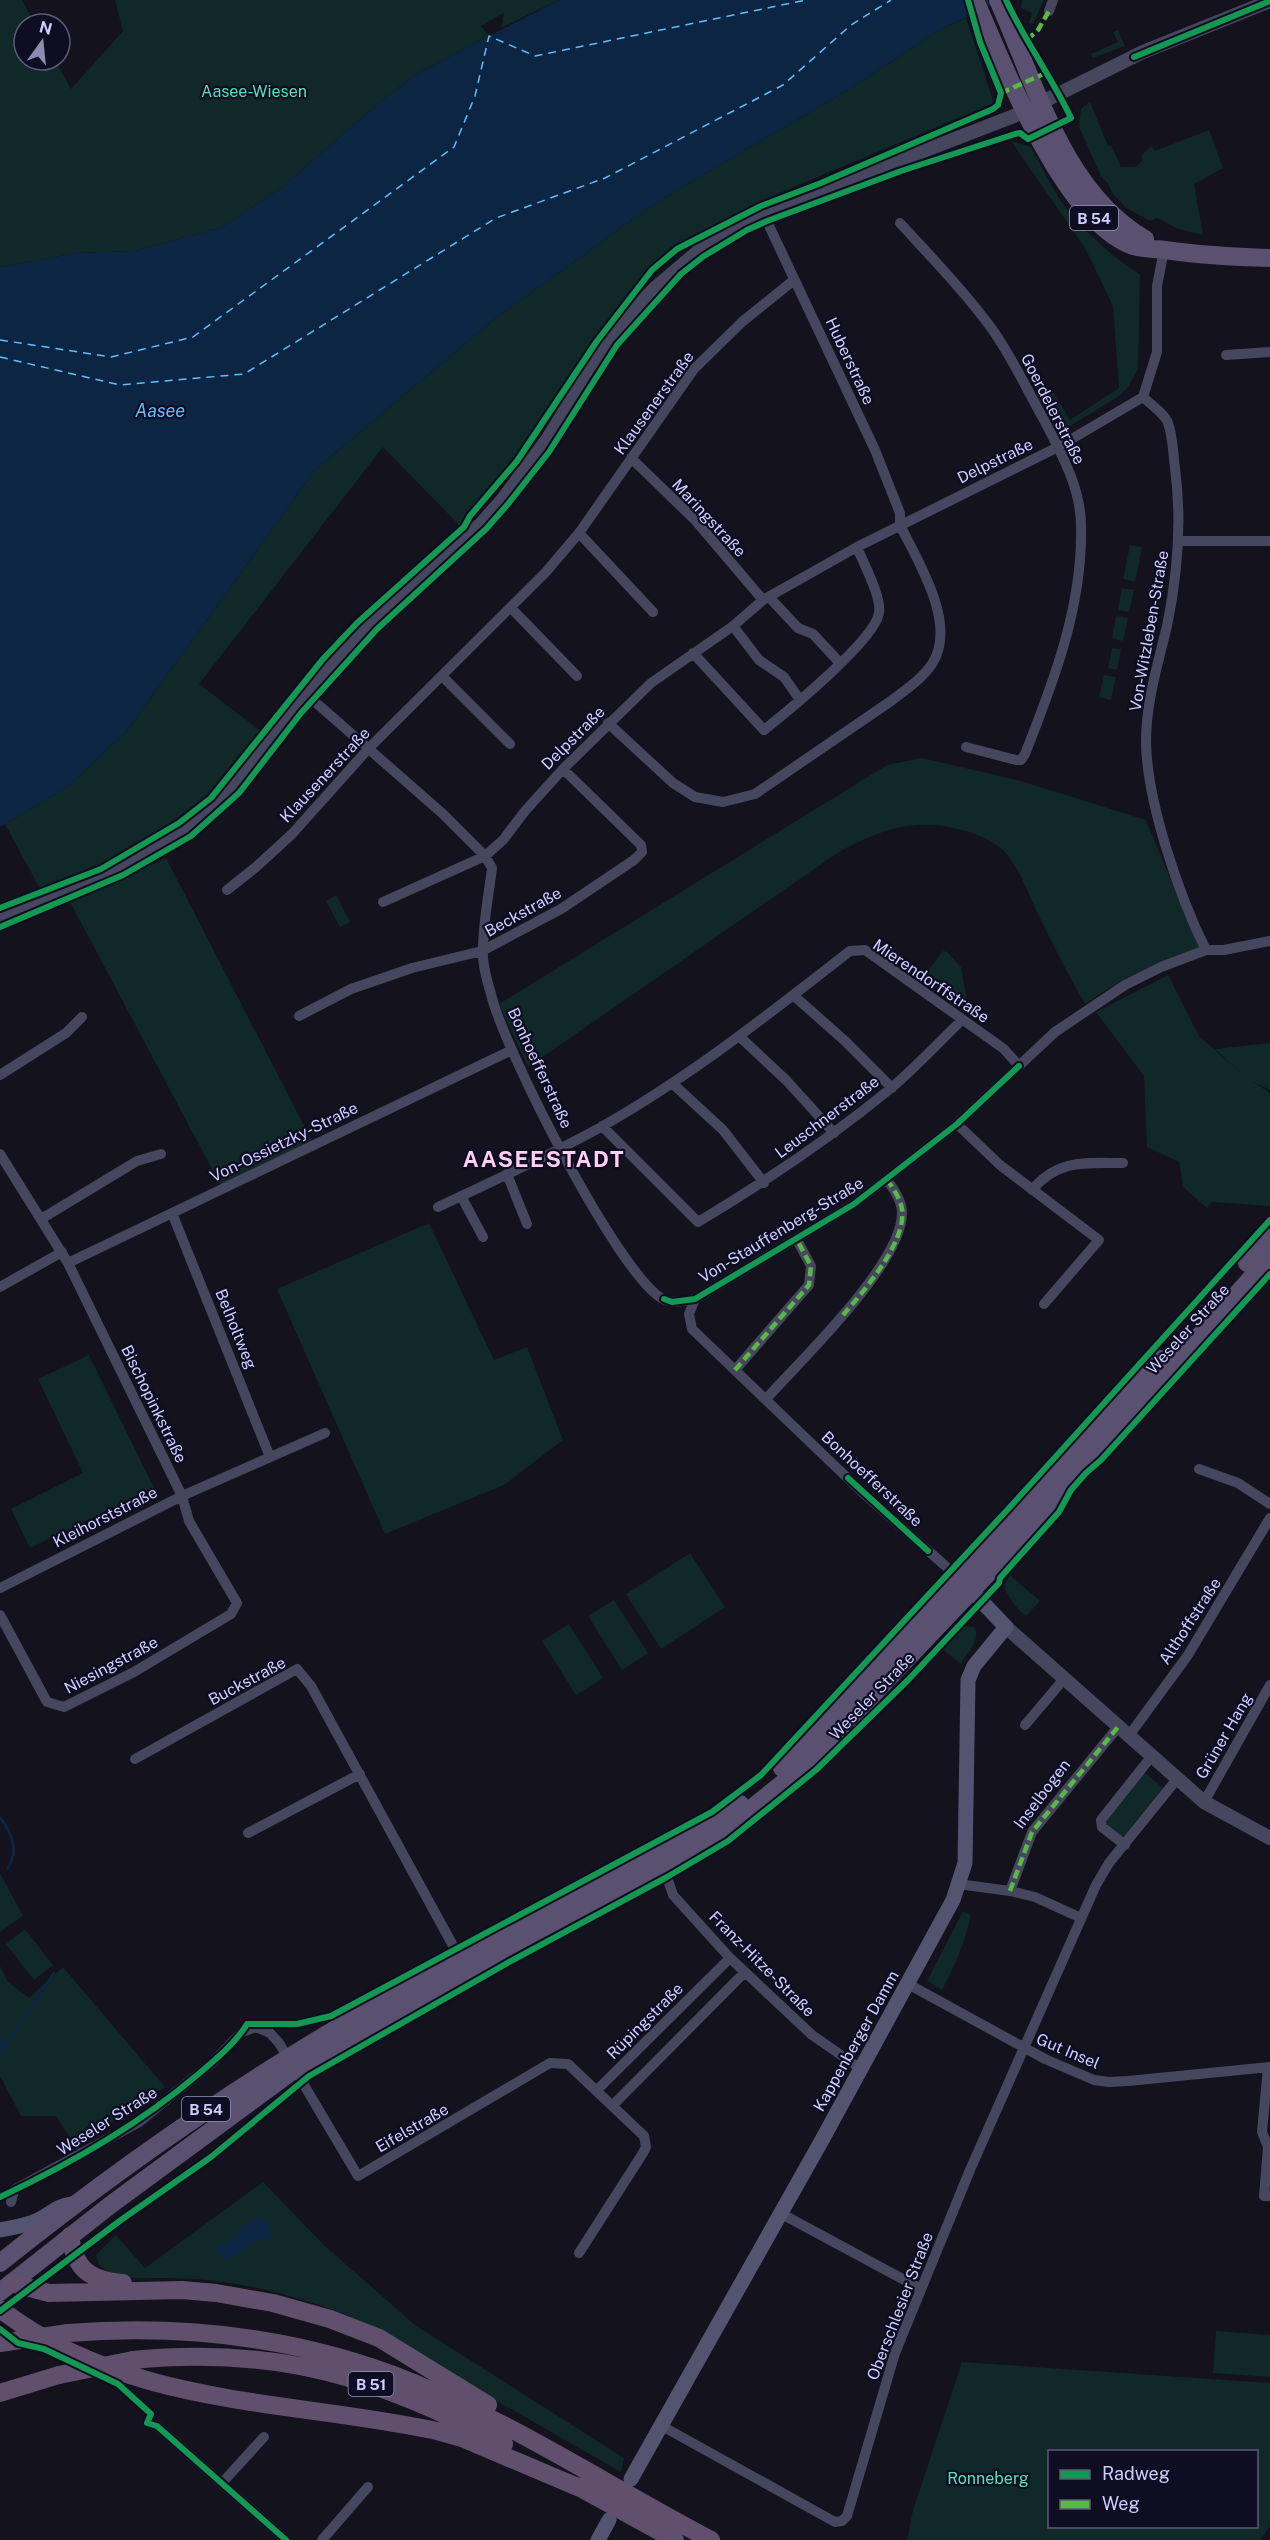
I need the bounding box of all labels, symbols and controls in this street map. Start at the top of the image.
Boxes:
north arrow [12,12,72,72]
text: N [37,17,54,39]
park label: Aasee-Wiesen [201,82,307,101]
road number: B 54 [1070,206,1118,230]
street label: Huberstraße [822,314,878,408]
street label: Klausenerstraße [610,348,698,458]
street label: Goerdelerstraße [1017,350,1089,468]
water label: Aasee [135,400,185,421]
street label: Delpstraße [954,435,1036,487]
street label: Maringstraße [668,475,750,561]
street label: Von-Witzleben-Straße [1125,549,1173,713]
street label: Delpstraße [537,702,609,774]
street label: Klausenerstraße [276,724,374,826]
street label: Beckstraße [481,883,565,941]
street label: Mierendorffstraße [869,935,993,1027]
street label: Bonhoefferstraße [504,1005,576,1131]
street label: Leuschnerstraße [771,1072,883,1162]
street label: Von-Ossietzky-Straße [207,1098,361,1186]
district label: AASEESTADT [463,1146,625,1172]
street label: Von-Stauffenberg-Straße [695,1173,867,1287]
street label: Weseler Straße [1143,1280,1233,1378]
street label: Belholtweg [211,1286,261,1372]
street label: Bischopinkstraße [117,1342,191,1466]
street label: Bonhoefferstraße [818,1427,926,1531]
street label: Kleihorststraße [50,1483,160,1551]
street label: Althoffstraße [1155,1574,1225,1668]
street label: Niesingstraße [61,1632,161,1698]
street label: Weseler Straße [825,1648,919,1744]
street label: Buckstraße [205,1653,289,1709]
street label: Grüner Hang [1192,1690,1256,1782]
street label: Inselbogen [1010,1755,1074,1833]
street label: Franz-Hitze-Straße [705,1907,819,2021]
street label: Kappenberger Damm [809,1967,903,2115]
street label: Rüpingstraße [603,1979,687,2063]
street label: Gut Insel [1034,2029,1103,2073]
street label: Weseler Straße [54,2083,160,2159]
road number: B 54 [182,2097,230,2121]
street label: Eifelstraße [372,2100,452,2156]
street label: Oberschlesier Straße [863,2229,937,2383]
road number: B 51 [348,2372,394,2396]
legend [1048,2450,1258,2528]
text: Radweg [1102,2463,1170,2484]
park label: Ronneberg [947,2469,1029,2488]
text: Weg [1102,2493,1140,2514]

